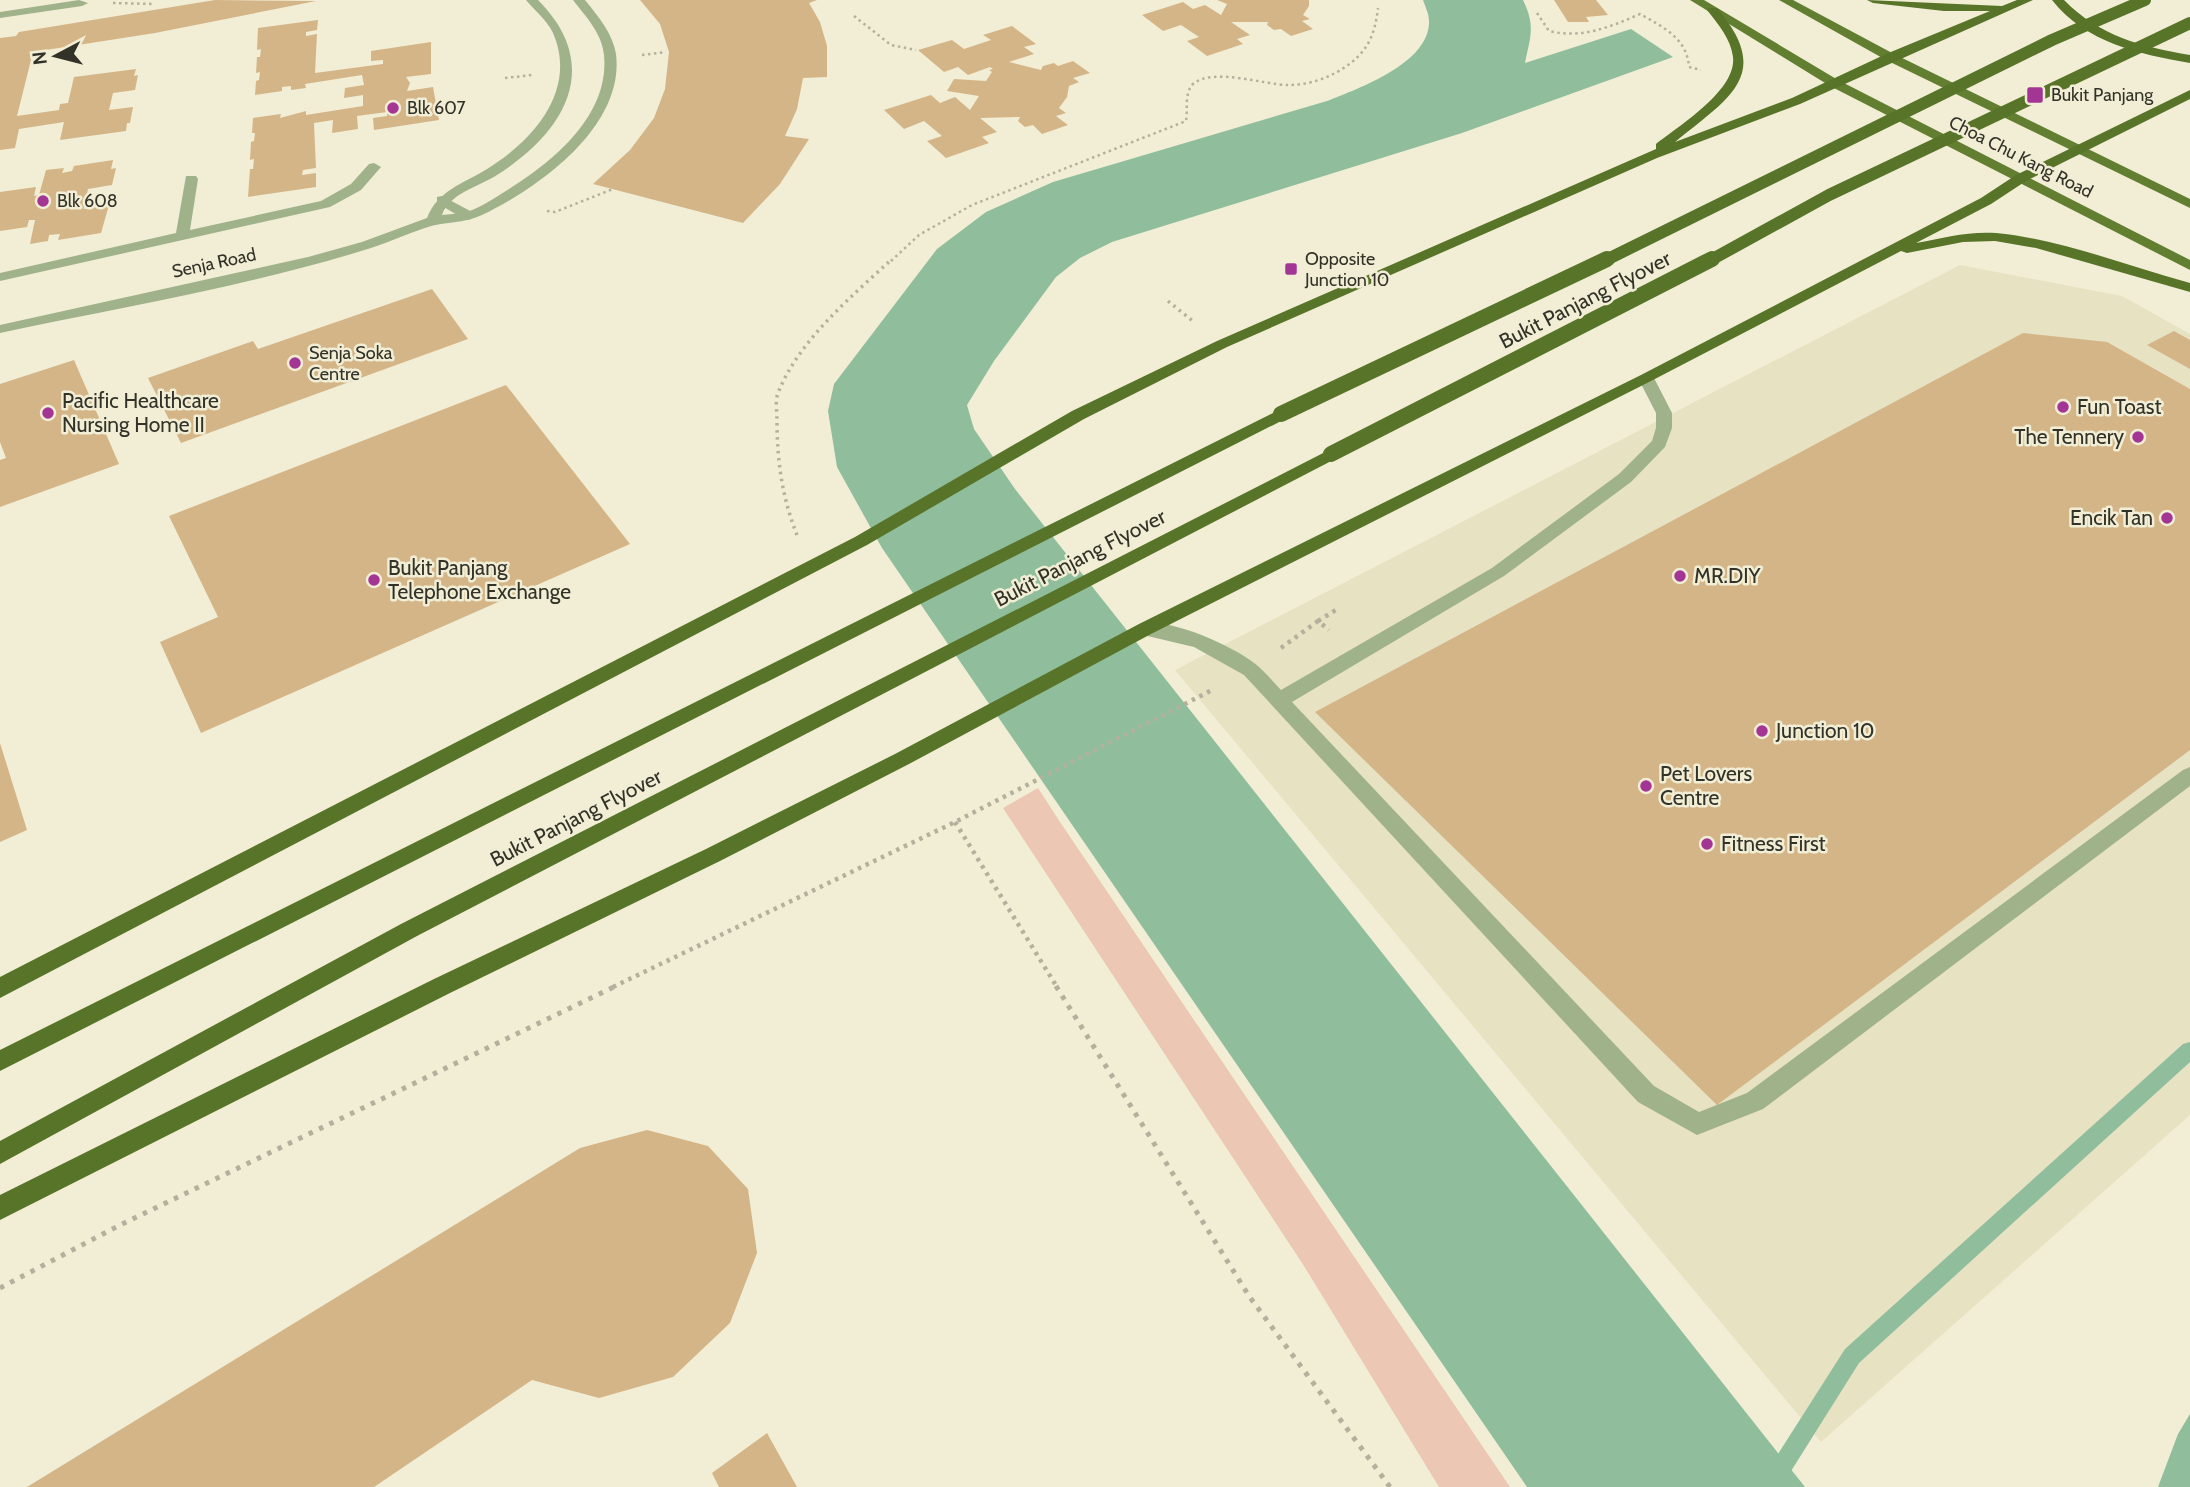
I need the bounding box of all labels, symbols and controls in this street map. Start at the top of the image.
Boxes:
north arrow [21,21,91,91]
text: N [27,50,52,66]
place label: Bukit Panjang [2051,84,2154,106]
marker: Bukit Panjang [2025,85,2045,105]
place label: Blk 607 [407,97,466,119]
marker: Blk 607 [385,100,401,116]
street label: Choa Chu Kang Road [1945,111,2097,203]
place label: Blk 608 [57,190,118,212]
marker: Blk 608 [35,193,51,209]
street label: Senja Road [170,243,258,283]
street label: Bukit Panjang Flyover [1495,245,1675,355]
place label: Opposite Junction 10 [1304,248,1389,291]
marker: Opposite Junction 10 [1283,261,1299,277]
place label: Senja Soka Centre [309,342,393,385]
marker: Senja Soka Centre [287,355,303,371]
place label: Pacific Healthcare Nursing Home II [62,388,219,437]
place label: Fun Toast [2077,394,2162,419]
marker: Fun Toast [2055,399,2071,415]
marker: Pacific Healthcare Nursing Home II [40,405,56,421]
place label: The Tennery [2014,424,2124,449]
marker: The Tennery [2130,429,2146,445]
street label: Bukit Panjang Flyover [990,503,1170,613]
place label: Encik Tan [2070,505,2153,530]
marker: Encik Tan [2159,510,2175,526]
place label: Bukit Panjang Telephone Exchange [388,555,571,604]
place label: MR.DIY [1694,563,1762,588]
marker: MR.DIY [1672,568,1688,584]
marker: Bukit Panjang Telephone Exchange [366,572,382,588]
place label: Junction 10 [1775,718,1874,743]
marker: Junction 10 [1754,723,1770,739]
place label: Pet Lovers Centre [1660,761,1752,810]
street label: Bukit Panjang Flyover [486,763,666,873]
marker: Pet Lovers Centre [1638,778,1654,794]
place label: Fitness First [1721,831,1826,856]
marker: Fitness First [1699,836,1715,852]

